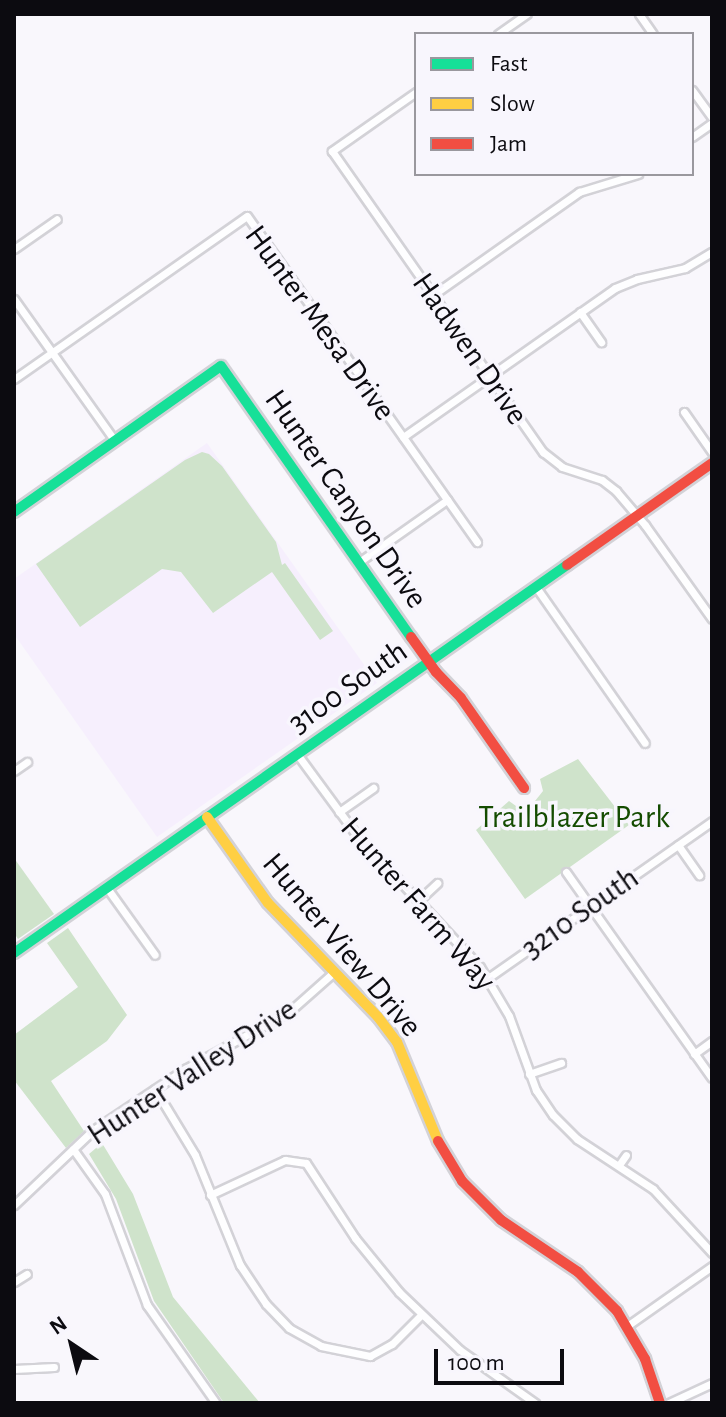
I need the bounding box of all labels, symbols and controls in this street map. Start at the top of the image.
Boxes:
legend [414,32,694,176]
text: Fast [490,52,527,76]
text: Slow [490,92,535,116]
text: Jam [490,132,527,156]
street label: Hunter Mesa Drive [236,218,404,428]
street label: Hadwen Drive [404,266,536,432]
street label: Hunter Canyon Drive [256,382,436,616]
street label: 3100 South [281,632,415,742]
park label: Trailblazer Park [478,798,670,836]
street label: Hunter Farm Way [332,809,504,999]
street label: Hunter View Drive [254,845,430,1045]
street label: 3210 South [514,859,646,967]
street label: Hunter Valley Drive [80,990,304,1154]
north arrow [32,1305,112,1385]
text: N [46,1312,71,1339]
scale bar [438,1333,568,1383]
text: 100 m [448,1351,505,1375]

